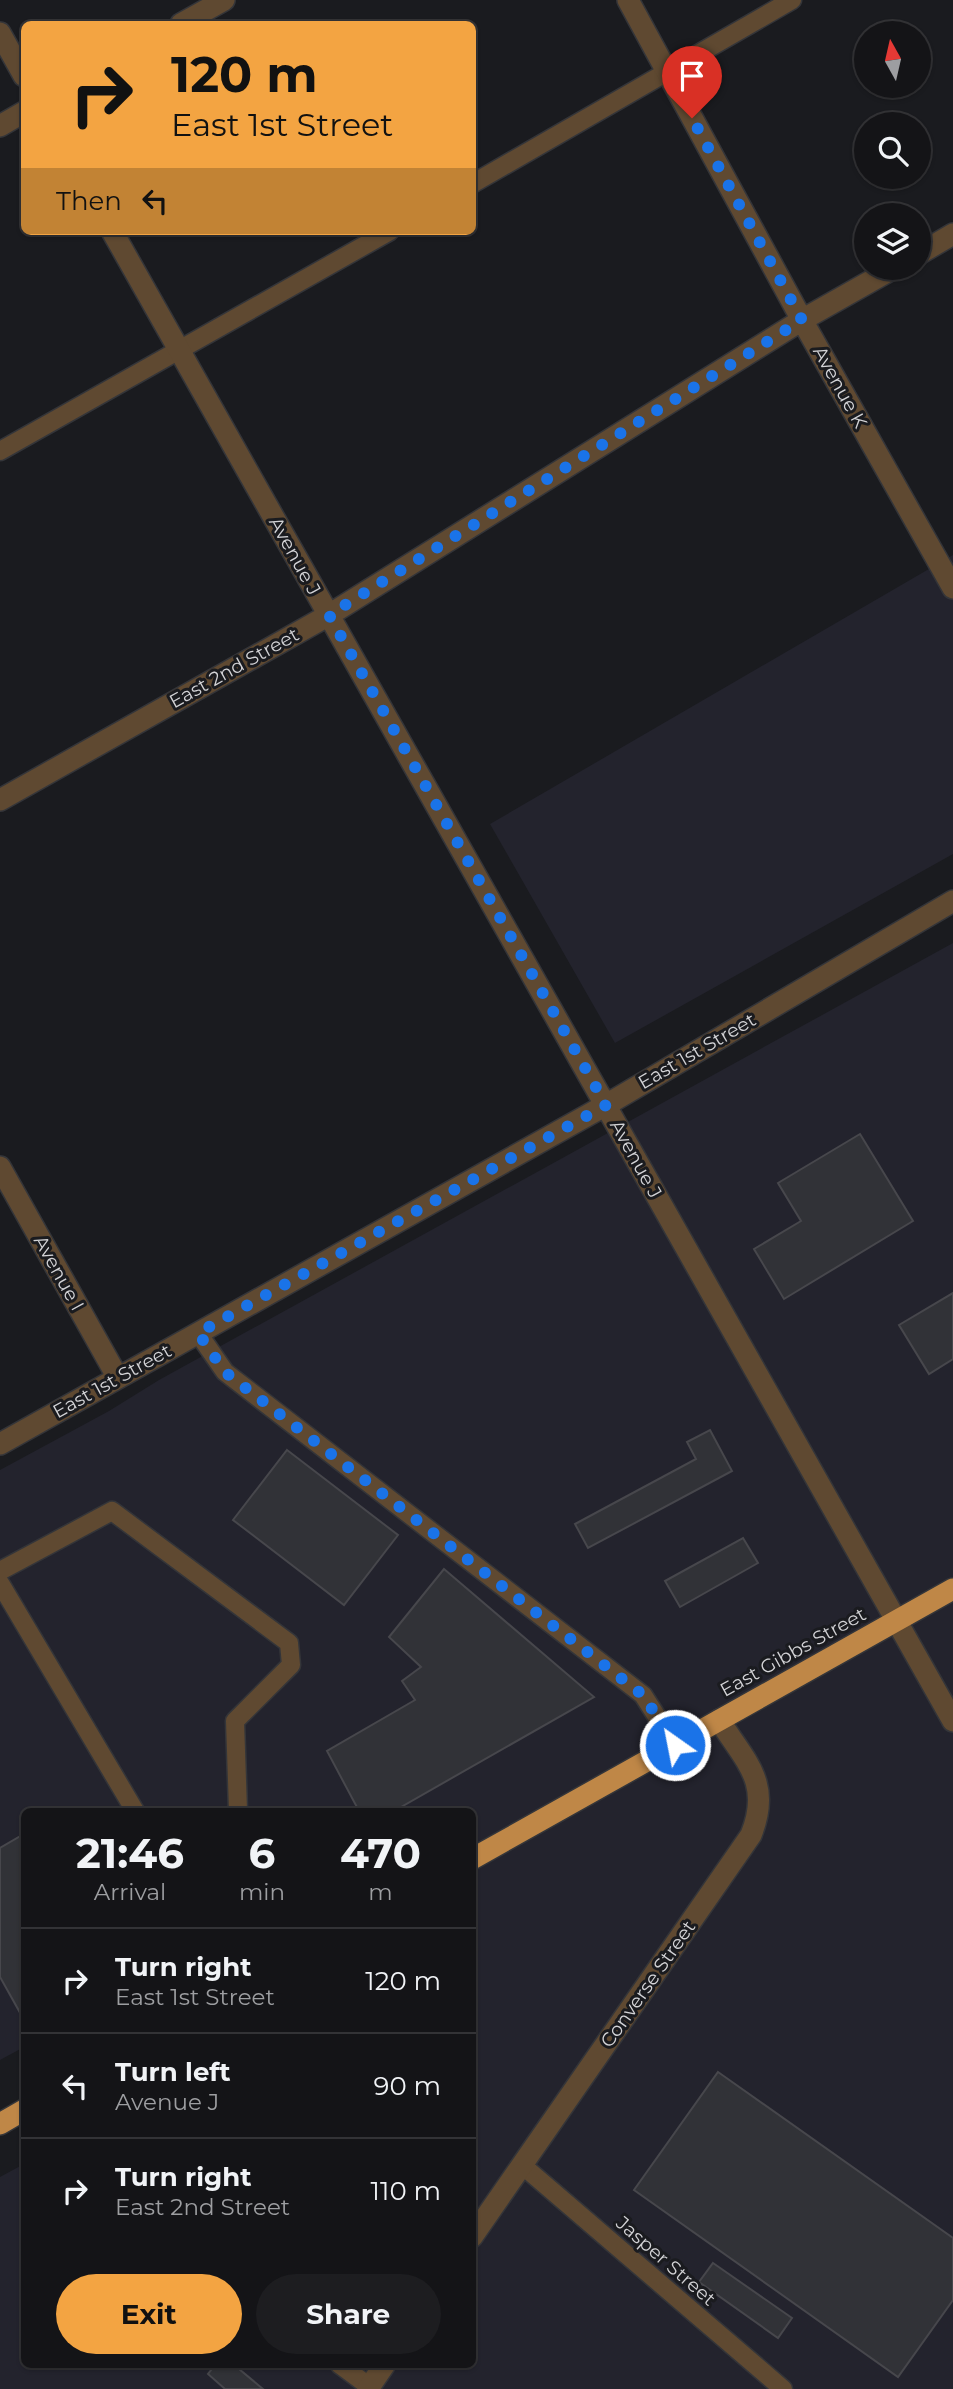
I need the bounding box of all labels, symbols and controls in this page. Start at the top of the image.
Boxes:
north arrow [854,21,931,98]
map controls [854,21,931,280]
text: 120 m [171,45,318,104]
pin [662,46,722,118]
icon: right [56,49,147,140]
icon: arrive [673,57,711,95]
text: East 1st Street [171,105,393,144]
button: search [854,112,931,189]
icon: left [136,182,174,220]
text: Then [56,185,122,217]
button: layers [854,203,931,280]
street label: Avenue K [808,342,872,432]
street label: Avenue J [264,513,326,599]
street label: East 2nd Street [165,623,303,713]
street label: East 1st Street [634,1008,760,1094]
street label: Avenue J [605,1116,667,1202]
street label: Avenue I [29,1231,89,1315]
street label: East 1st Street [49,1339,176,1423]
street label: East Gibbs Street [716,1602,870,1702]
position arrow [638,1708,712,1782]
text: 21:46 [76,1827,184,1879]
text: 6 [249,1827,275,1879]
text: 470 [340,1827,421,1879]
text: Arrival [94,1878,166,1906]
text: min [239,1878,285,1906]
text: m [368,1878,393,1906]
street label: Converse Street [596,1916,701,2052]
text: Turn right [115,1951,251,1983]
icon: right [56,1962,94,2000]
text: 120 m [365,1965,441,1997]
text: East 1st Street [115,1983,275,2011]
text: Turn left [115,2056,231,2088]
icon: left [56,2067,94,2105]
text: 90 m [374,2070,441,2102]
text: Avenue J [115,2088,219,2116]
text: Turn right [115,2161,251,2193]
icon: right [56,2172,94,2210]
text: 110 m [371,2175,441,2207]
text: East 2nd Street [115,2193,290,2221]
street label: Jasper Street [611,2211,721,2311]
button: Exit [56,2274,242,2354]
button: Share [256,2274,441,2354]

